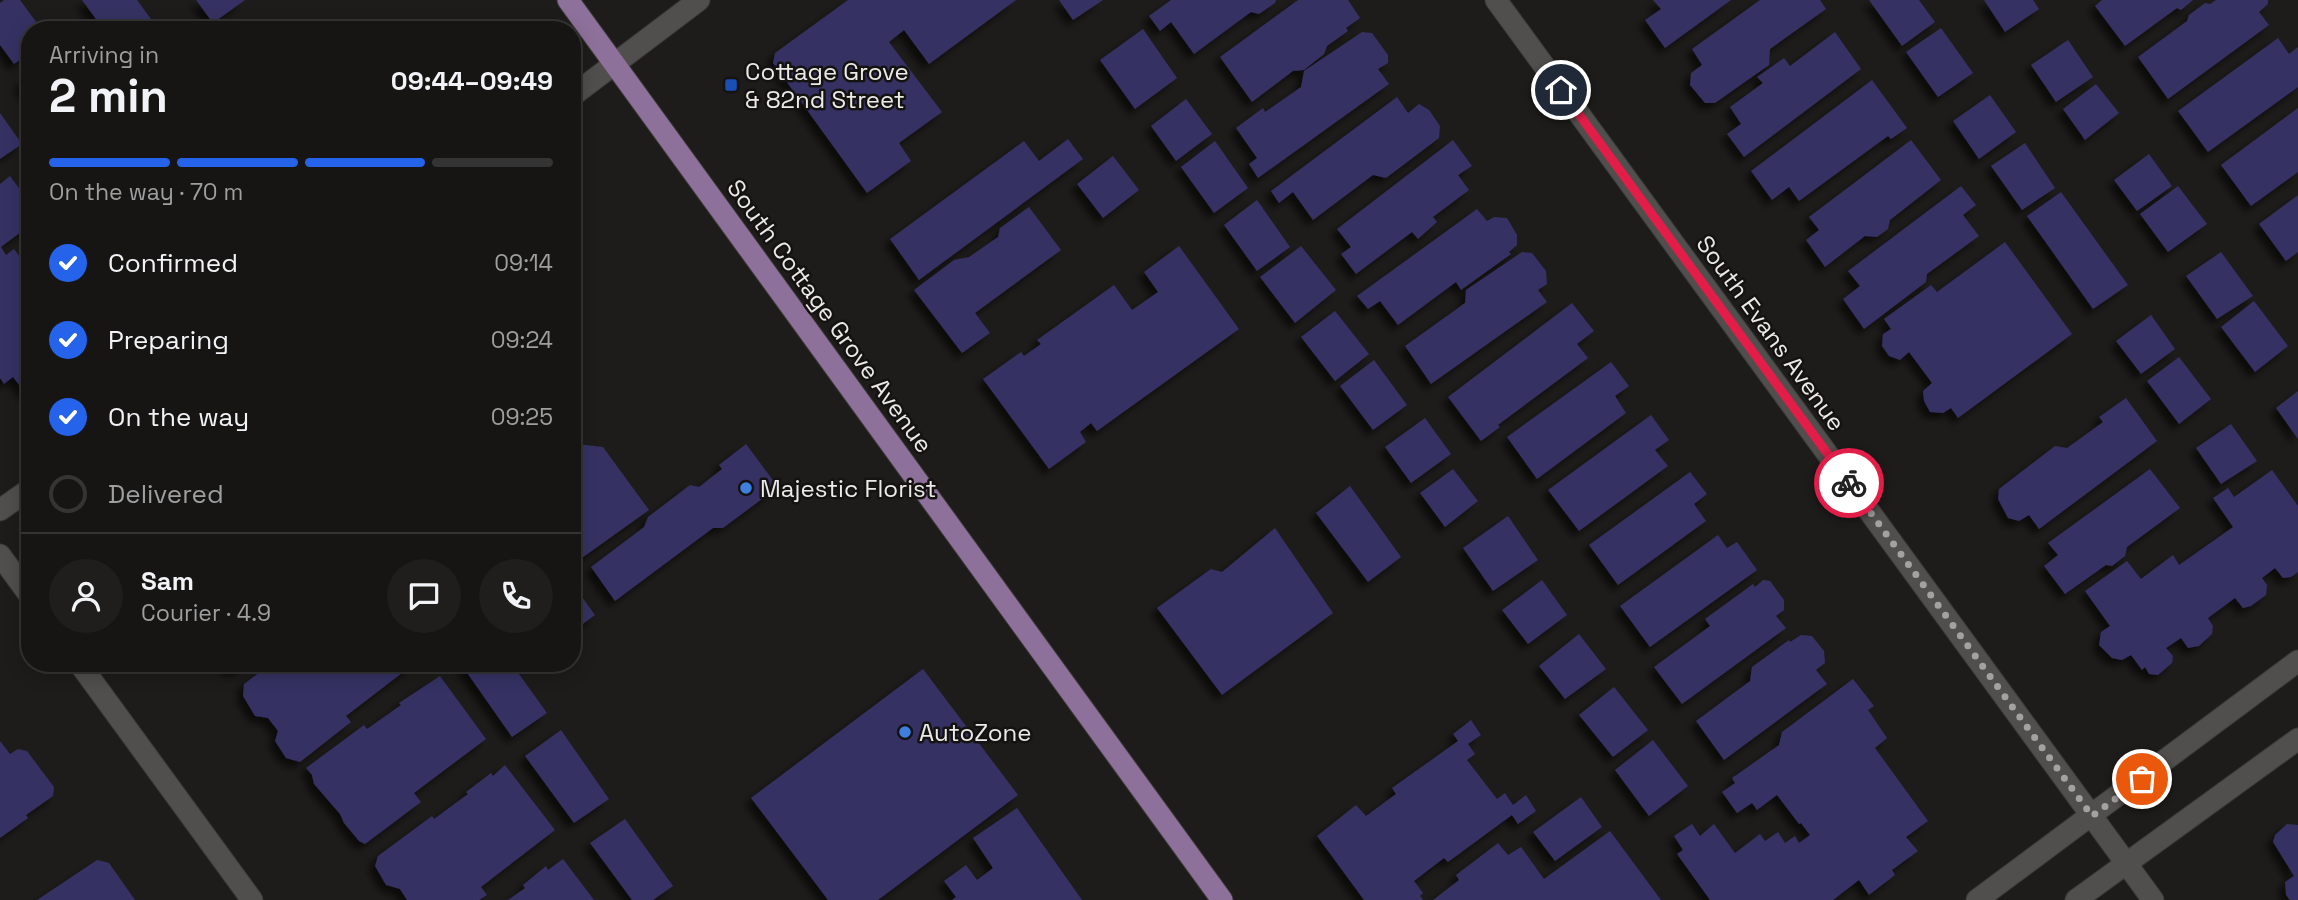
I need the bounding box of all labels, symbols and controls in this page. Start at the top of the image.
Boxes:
text: Arriving in [49,40,159,70]
place label: Cottage Grove & 82nd Street [745,56,909,115]
pin [1531,60,1591,120]
text: 09:44–09:49 [391,64,553,98]
text: 2 min [49,67,168,125]
icon: home [1542,71,1580,109]
marker: Cottage Grove & 82nd Street [723,77,739,93]
street label: South Cottage Grove Avenue [720,173,940,459]
text: On the way · 70 m [49,177,243,207]
street label: South Evans Avenue [1690,229,1852,437]
icon: check [49,244,87,282]
text: Confirmed [108,246,238,280]
text: 09:14 [494,248,553,278]
icon: check [49,321,87,359]
text: Preparing [108,323,229,357]
text: 09:24 [491,325,553,355]
icon: check [49,398,87,436]
text: On the way [108,400,249,434]
text: 09:25 [491,402,553,432]
courier [1814,448,1884,518]
icon: bike [1830,464,1868,502]
place label: Majestic Florist [760,473,937,504]
text: Delivered [108,477,224,511]
marker: Majestic Florist [738,480,754,496]
button: person [49,559,123,633]
button: chat [387,559,461,633]
button: phone [479,559,553,633]
text: Sam [141,564,194,598]
text: Courier · 4.9 [141,598,271,628]
place label: AutoZone [919,717,1032,748]
marker: AutoZone [897,724,913,740]
pin [2112,749,2172,809]
icon: bag [2123,760,2161,798]

